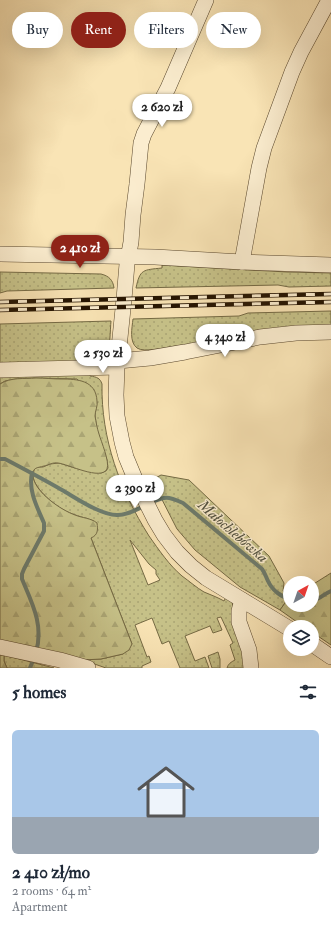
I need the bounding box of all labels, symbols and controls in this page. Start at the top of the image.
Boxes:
chip: Buy [12,12,63,48]
chip: Rent [71,12,126,48]
chip: Filters [134,12,198,48]
chip: New [206,12,261,48]
pin: 2 620 zł [121,94,203,128]
text: 2 620 zł [141,99,183,115]
pin: 2 410 zł [39,235,121,269]
text: 2 410 zł [60,240,100,256]
pin: 4 340 zł [184,324,266,358]
text: 4 340 zł [205,329,245,345]
pin: 2 530 zł [62,340,144,374]
text: 2 530 zł [83,345,123,361]
pin: 2 390 zł [94,475,176,509]
text: 2 390 zł [115,480,155,496]
water label: Małochlebówka [193,495,272,567]
north arrow [283,576,319,612]
map controls [283,576,319,656]
button: layers [283,620,319,656]
icon: filters [297,681,319,703]
text: 5 homes [12,682,66,703]
icon: home [130,756,202,828]
text: 2 410 zł/mo [12,862,90,883]
text: 2 rooms · 64 m² [12,883,91,899]
text: Apartment [12,899,68,915]

